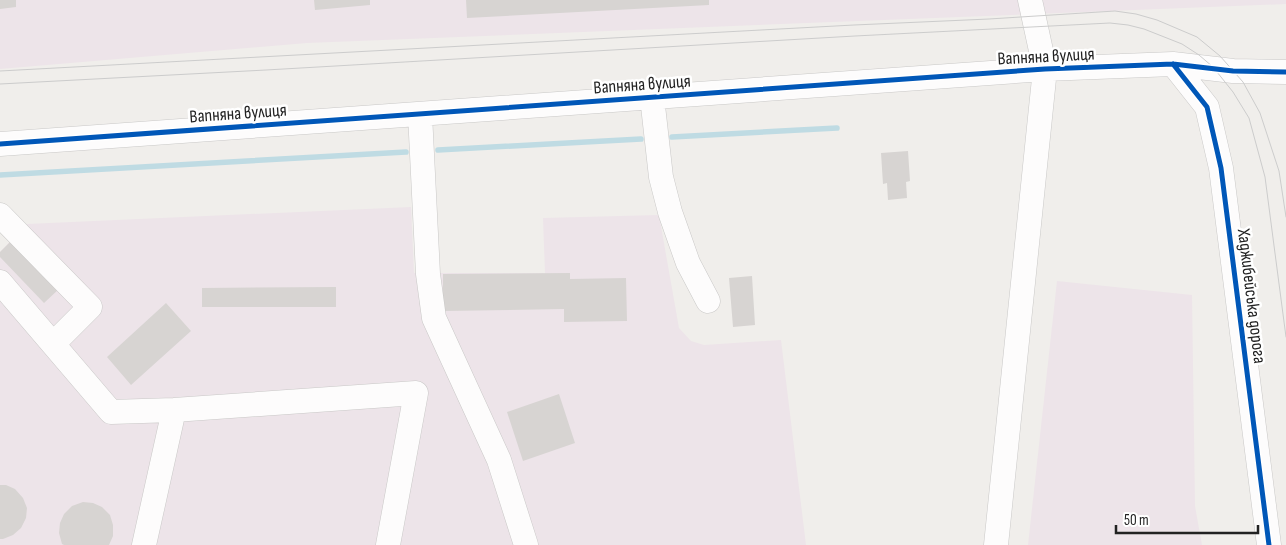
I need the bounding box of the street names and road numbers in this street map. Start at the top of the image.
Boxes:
street label: Вапняна вулиця [997,43,1095,70]
street label: Вапняна вулиця [593,71,691,98]
street label: Вапняна вулиця [189,100,287,127]
street label: Хаджибейська дорога [1233,227,1270,365]

